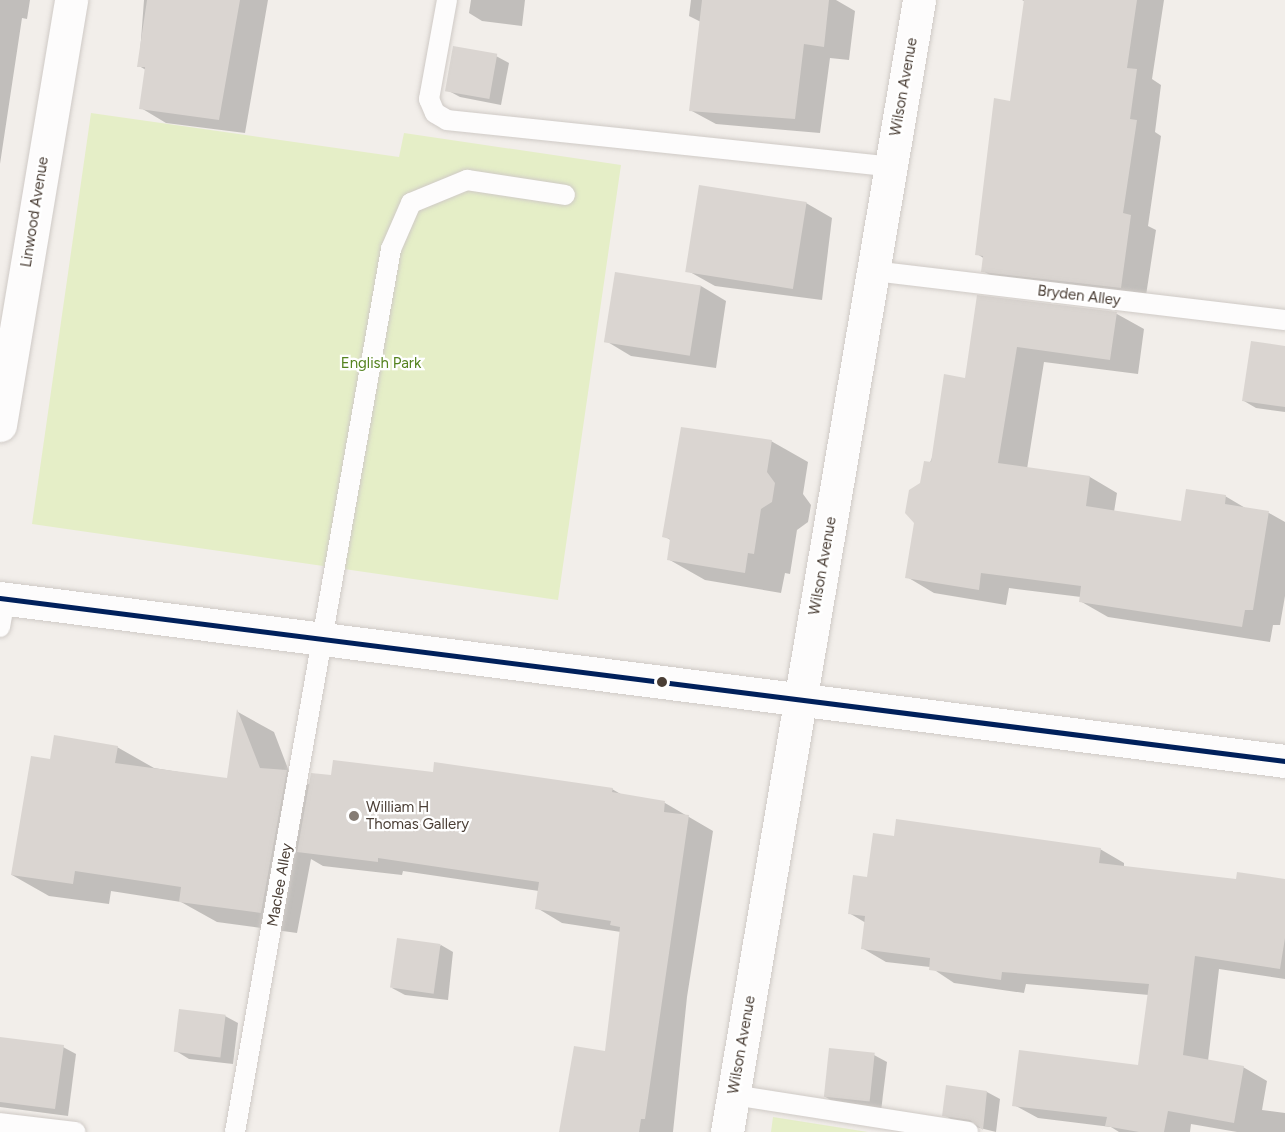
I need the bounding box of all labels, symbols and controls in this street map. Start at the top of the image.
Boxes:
street label: Wilson Avenue [886,36,922,138]
street label: Linwood Avenue [17,155,53,269]
street label: Bryden Alley [1036,282,1122,310]
park label: English Park [341,355,421,373]
street label: Wilson Avenue [805,515,841,617]
unlabelled marker [656,676,668,688]
place label: William H Thomas Gallery [366,798,469,833]
marker: William H Thomas Gallery [347,809,361,823]
street label: Maclee Alley [264,842,296,928]
street label: Wilson Avenue [724,994,760,1096]

